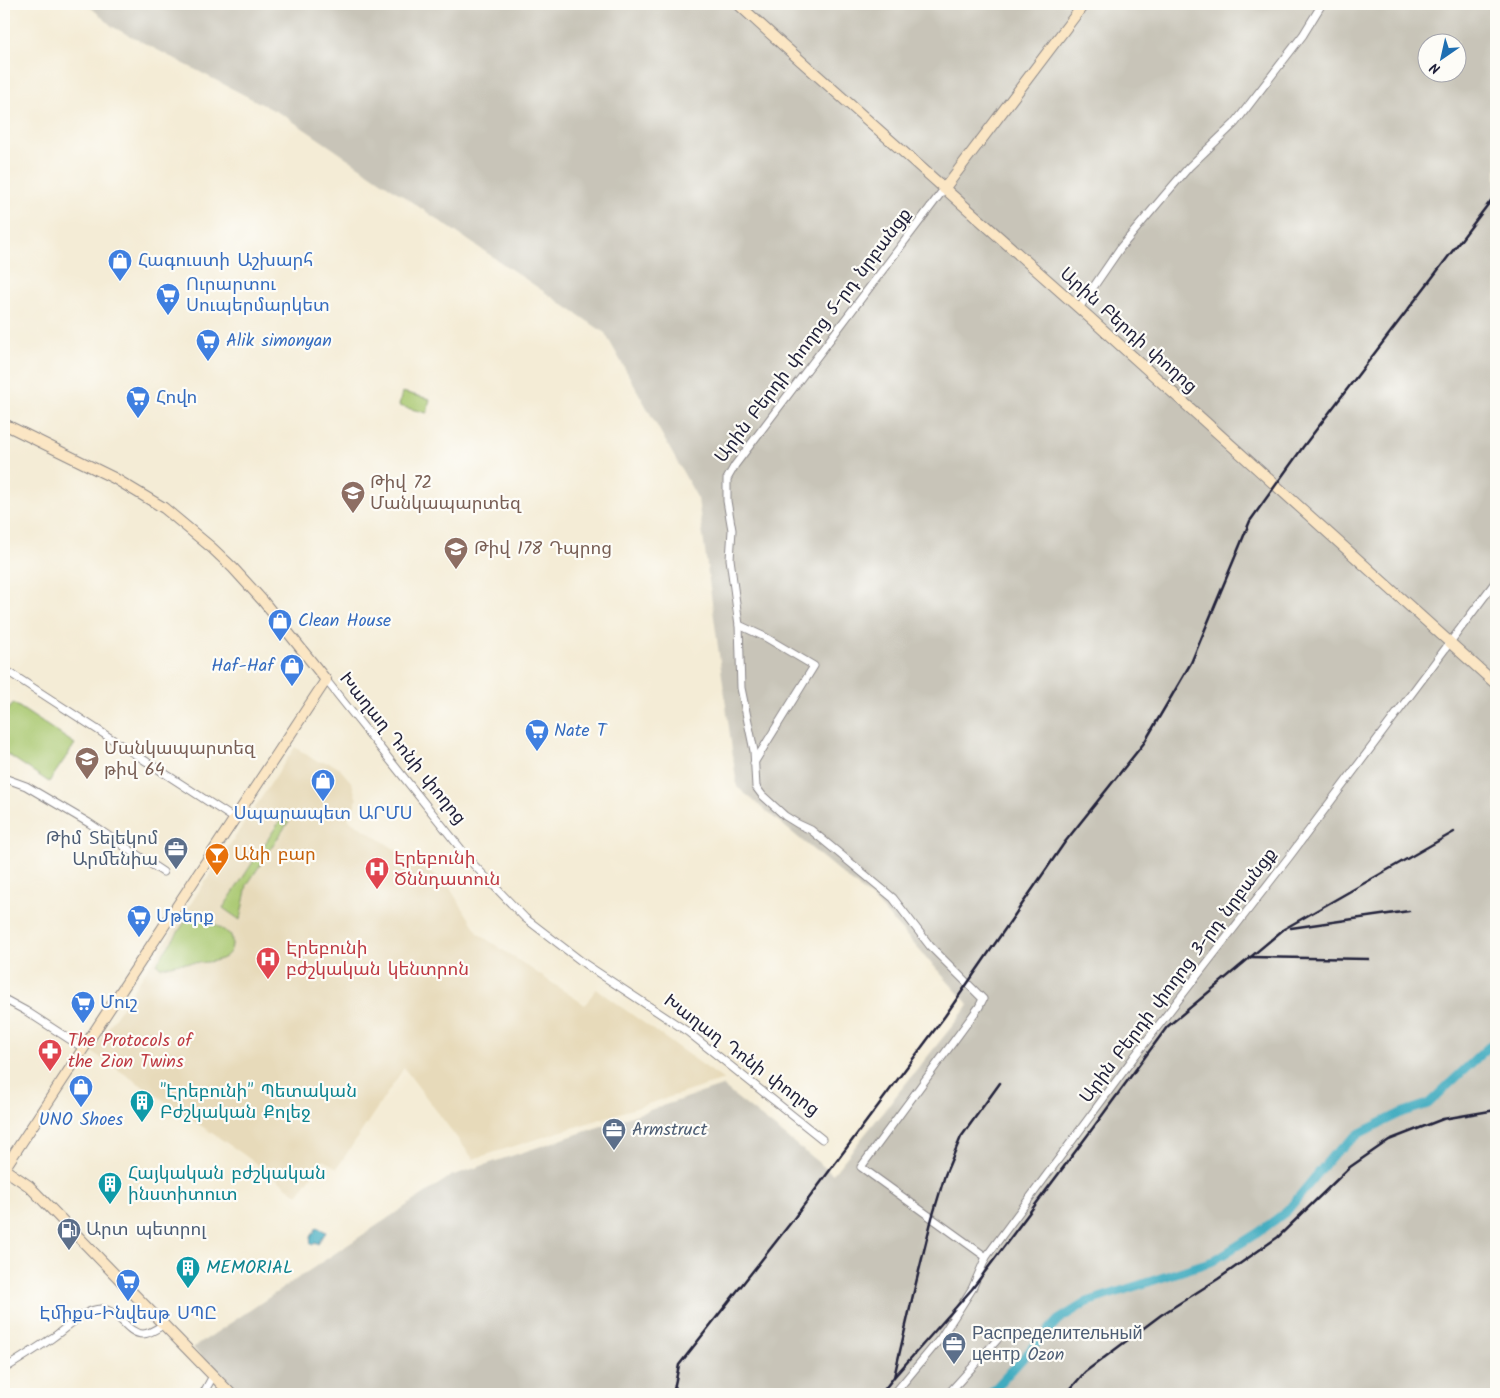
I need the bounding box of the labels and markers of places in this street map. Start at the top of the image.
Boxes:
place label: Հագուստի Աշխարհ [138,247,313,276]
shop icon: Հագուստի Աշխարհ [107,248,133,282]
place label: Ուրարտու Սուպերմարկետ [186,271,330,321]
supermarket icon: Ուրարտու Սուպերմարկետ [155,282,181,316]
place label: Alik simonyan [226,327,332,356]
supermarket icon: Alik simonyan [195,328,221,362]
place label: Հովո [156,384,197,413]
supermarket icon: Հովո [125,385,151,419]
place label: Թիվ 72 Մանկապարտեզ [370,469,522,519]
school or university icon: Թիվ 72 Մանկապարտեզ [340,480,366,514]
place label: Թիվ 178 Դպրոց [474,535,612,564]
school or university icon: Թիվ 178 Դպրոց [443,536,469,570]
place label: Clean House [298,607,391,636]
shop icon: Clean House [267,608,293,642]
place label: Haf-Haf [211,652,276,681]
shop icon: Haf-Haf [279,653,305,687]
place label: Nate T [554,717,608,746]
supermarket icon: Nate T [524,718,550,752]
place label: Մանկապարտեզ թիվ 64 [104,735,256,785]
school or university icon: Մանկապարտեզ թիվ 64 [74,746,100,780]
shop icon: Սպարապետ ԱՐՄՍ [310,768,336,802]
place label: Սպարապետ ԱՐՄՍ [234,800,413,829]
place label: Թիմ Տելեկոմ Արմենիա [46,825,158,875]
office icon: Թիմ Տելեկոմ Արմենիա [163,836,189,870]
place label: Անի բար [234,841,316,870]
bar icon: Անի բար [204,842,230,876]
place label: Էրեբունի Ծննդատուն [394,845,500,895]
hospital icon: Էրեբունի Ծննդատուն [364,856,390,890]
place label: Մթերք [156,903,214,932]
supermarket icon: Մթերք [126,904,152,938]
place label: Էրեբունի բժշկական կենտրոն [286,935,469,985]
hospital icon: Էրեբունի բժշկական կենտրոն [255,946,281,980]
place label: Մուշ [100,989,137,1018]
supermarket icon: Մուշ [70,990,96,1024]
place label: The Protocols of the Zion Twins [68,1027,194,1077]
pharmacy icon: The Protocols of the Zion Twins [37,1038,63,1072]
shop icon: UNO Shoes [68,1074,94,1108]
place label: "Էրեբունի" Պետական Բժշկական Քոլեջ [160,1078,357,1128]
building icon: "Էրեբունի" Պետական Բժշկական Քոլեջ [129,1089,155,1123]
place label: UNO Shoes [39,1106,123,1135]
place label: Armstruct [632,1116,708,1145]
office icon: Armstruct [601,1117,627,1151]
place label: Հայկական բժշկական ինստիտուտ [128,1160,326,1210]
building icon: Հայկական բժշկական ինստիտուտ [97,1171,123,1205]
place label: Արտ պետրոլ [86,1216,207,1245]
fuel station icon: Արտ պետրոլ [56,1217,82,1251]
place label: MEMORIAL [206,1254,293,1283]
building icon: MEMORIAL [175,1255,201,1289]
supermarket icon: Էմիքս-Ինվեսթ ՍՊԸ [115,1268,141,1302]
place label: Էմիքս-Ինվեսթ ՍՊԸ [39,1300,217,1329]
place label: Распределительный центр Ozon [972,1320,1143,1370]
office icon: Распределительный центр Ozon [941,1331,967,1365]

